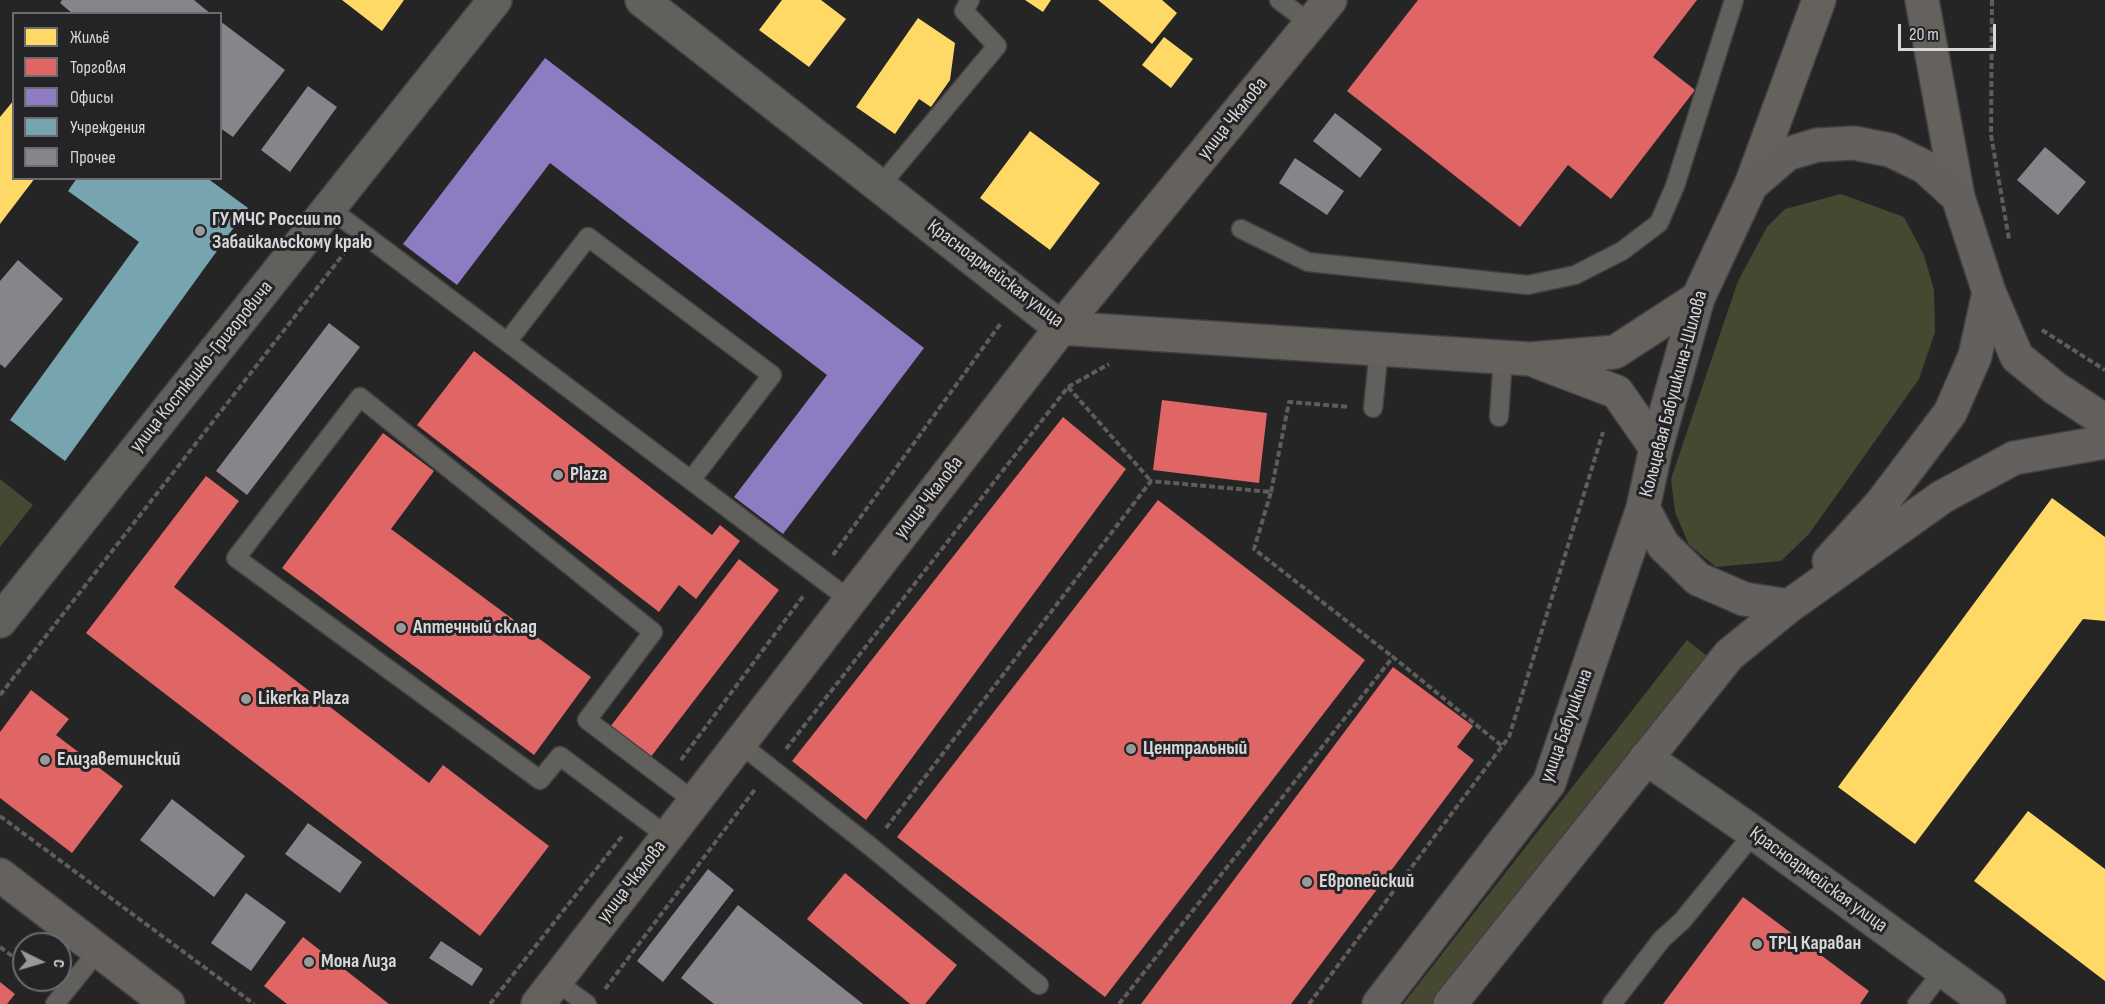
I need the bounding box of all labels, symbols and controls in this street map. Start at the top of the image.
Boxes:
legend [12,12,222,180]
scale bar [1901,12,1998,50]
text: 20 m [1909,24,1939,45]
text: Жильё [70,27,110,48]
text: Торговля [70,57,126,78]
street label: улица Чкалова [1193,73,1273,165]
text: Офисы [70,87,114,108]
text: Учреждения [70,117,145,138]
text: Прочее [70,147,116,168]
place label: ГУ МЧС России по Забайкальскому краю [212,208,372,255]
street label: Красноармейская улица [922,215,1068,333]
marker: ГУ МЧС России по Забайкальскому краю [193,224,207,238]
street label: улица Костюшко-Григоровича [125,276,279,458]
street label: Кольцевая Бабушкина-Шилова [1635,288,1713,500]
street label: улица Чкалова [889,452,969,544]
place label: Plaza [570,463,607,487]
marker: Plaza [551,468,565,482]
place label: Аптечный склад [413,616,537,640]
marker: Аптечный склад [394,621,408,635]
street label: улица Бабушкина [1535,666,1599,786]
place label: Likerka Plaza [258,687,350,711]
marker: Likerka Plaza [239,692,253,706]
place label: Центральный [1143,737,1247,761]
marker: Центральный [1124,742,1138,756]
place label: Елизаветинский [57,748,180,772]
marker: Елизаветинский [38,753,52,767]
street label: Красноармейская улица [1744,822,1892,938]
street label: улица Чкалова [592,836,672,928]
place label: Европейский [1319,870,1414,894]
marker: Европейский [1300,875,1314,889]
north arrow [12,932,72,992]
place label: ТРЦ Караван [1769,932,1861,956]
marker: ТРЦ Караван [1750,937,1764,951]
place label: Мона Лиза [321,950,396,974]
marker: Мона Лиза [302,955,316,969]
text: С [49,959,68,968]

